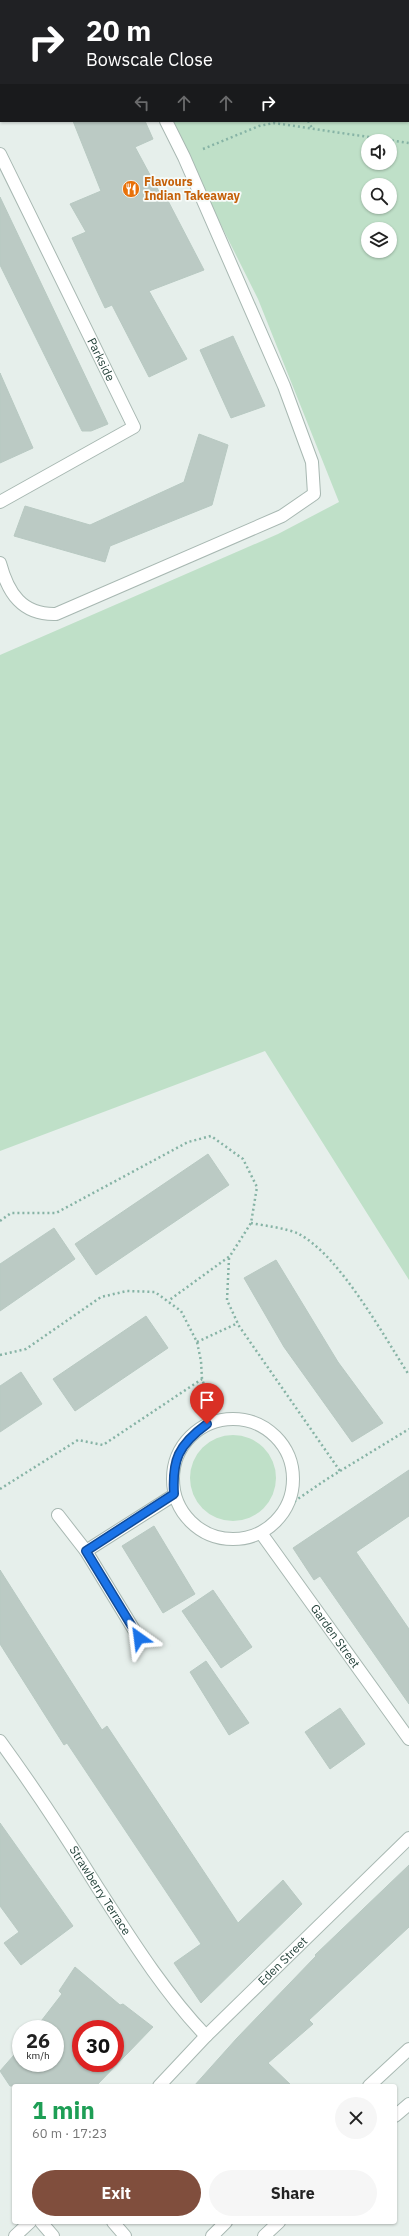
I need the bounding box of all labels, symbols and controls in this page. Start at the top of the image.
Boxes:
text: 20 m [86,12,151,49]
icon: right [20,16,72,68]
text: Bowscale Close [86,48,213,71]
icon: left [131,92,153,114]
icon: ahead [173,92,195,114]
icon: ahead [215,92,237,114]
icon: right [257,92,279,114]
map controls [361,134,397,258]
button: sound [361,134,397,170]
place label: Flavours Indian Takeaway [144,174,241,203]
button: search [361,178,397,214]
restaurant icon: Flavours Indian Takeaway [121,179,141,199]
button: layers [361,222,397,258]
street label: Parkside [84,335,119,384]
pin [190,1383,224,1424]
icon: arrive [196,1389,218,1411]
street label: Garden Street [307,1601,364,1671]
position arrow [118,1617,160,1659]
street label: Strawberry Terrace [66,1843,135,1938]
street label: Eden Street [255,1933,310,1988]
speed limit sign: 30 [72,2020,124,2072]
text: 26 [26,2027,50,2054]
text: km/h [26,2049,50,2062]
text: 1 min [32,2094,95,2126]
button: close [335,2097,377,2139]
text: 60 m · 17:23 [32,2125,107,2142]
button: Exit [32,2170,201,2216]
button: Share [209,2170,377,2216]

